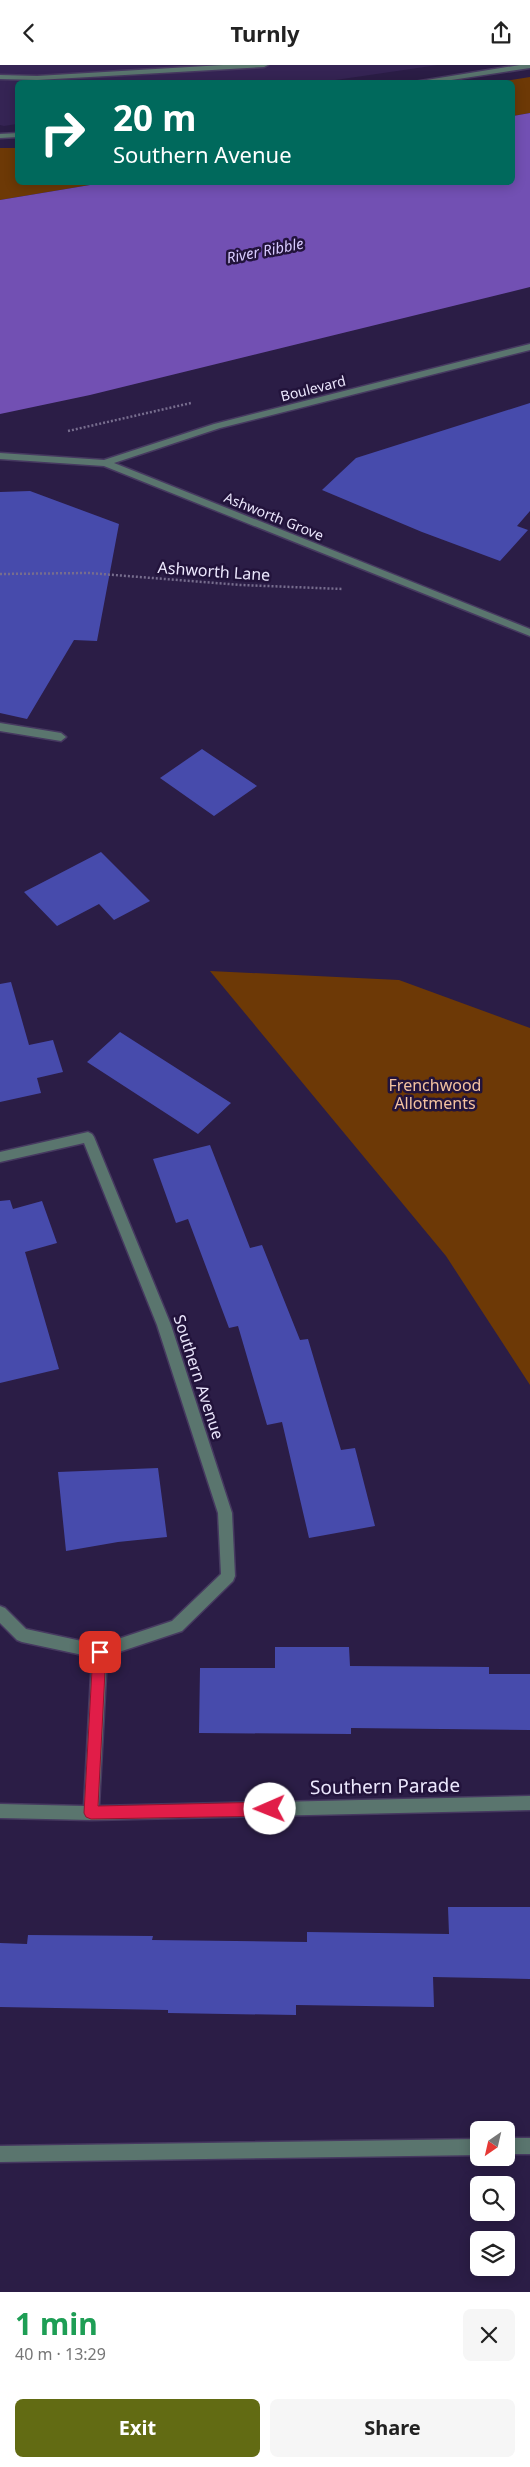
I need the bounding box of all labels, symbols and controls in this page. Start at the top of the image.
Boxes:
text: Turnly [230,18,300,48]
icon: back [15,19,43,47]
icon: share [487,19,515,47]
text: 20 m [113,94,196,141]
icon: right [30,100,95,165]
text: Southern Avenue [113,139,292,169]
water label: River Ribble [225,233,306,267]
street label: Boulevard [278,371,348,405]
street label: Ashworth Grove [221,487,327,545]
street label: Ashworth Lane [157,556,271,586]
park label: Frenchwood Allotments [389,1074,481,1114]
street label: Southern Avenue [168,1312,230,1442]
pin [79,1631,121,1673]
icon: arrive [86,1638,114,1666]
street label: Southern Parade [310,1772,460,1800]
position arrow [243,1782,295,1834]
north arrow [470,2121,515,2166]
map controls [470,2121,515,2276]
button: search [470,2176,515,2221]
button: layers [470,2231,515,2276]
text: 1 min [15,2303,98,2344]
button: close [463,2309,515,2361]
text: 40 m · 13:29 [15,2343,106,2365]
button: Exit [15,2399,260,2457]
button: Share [270,2399,515,2457]

